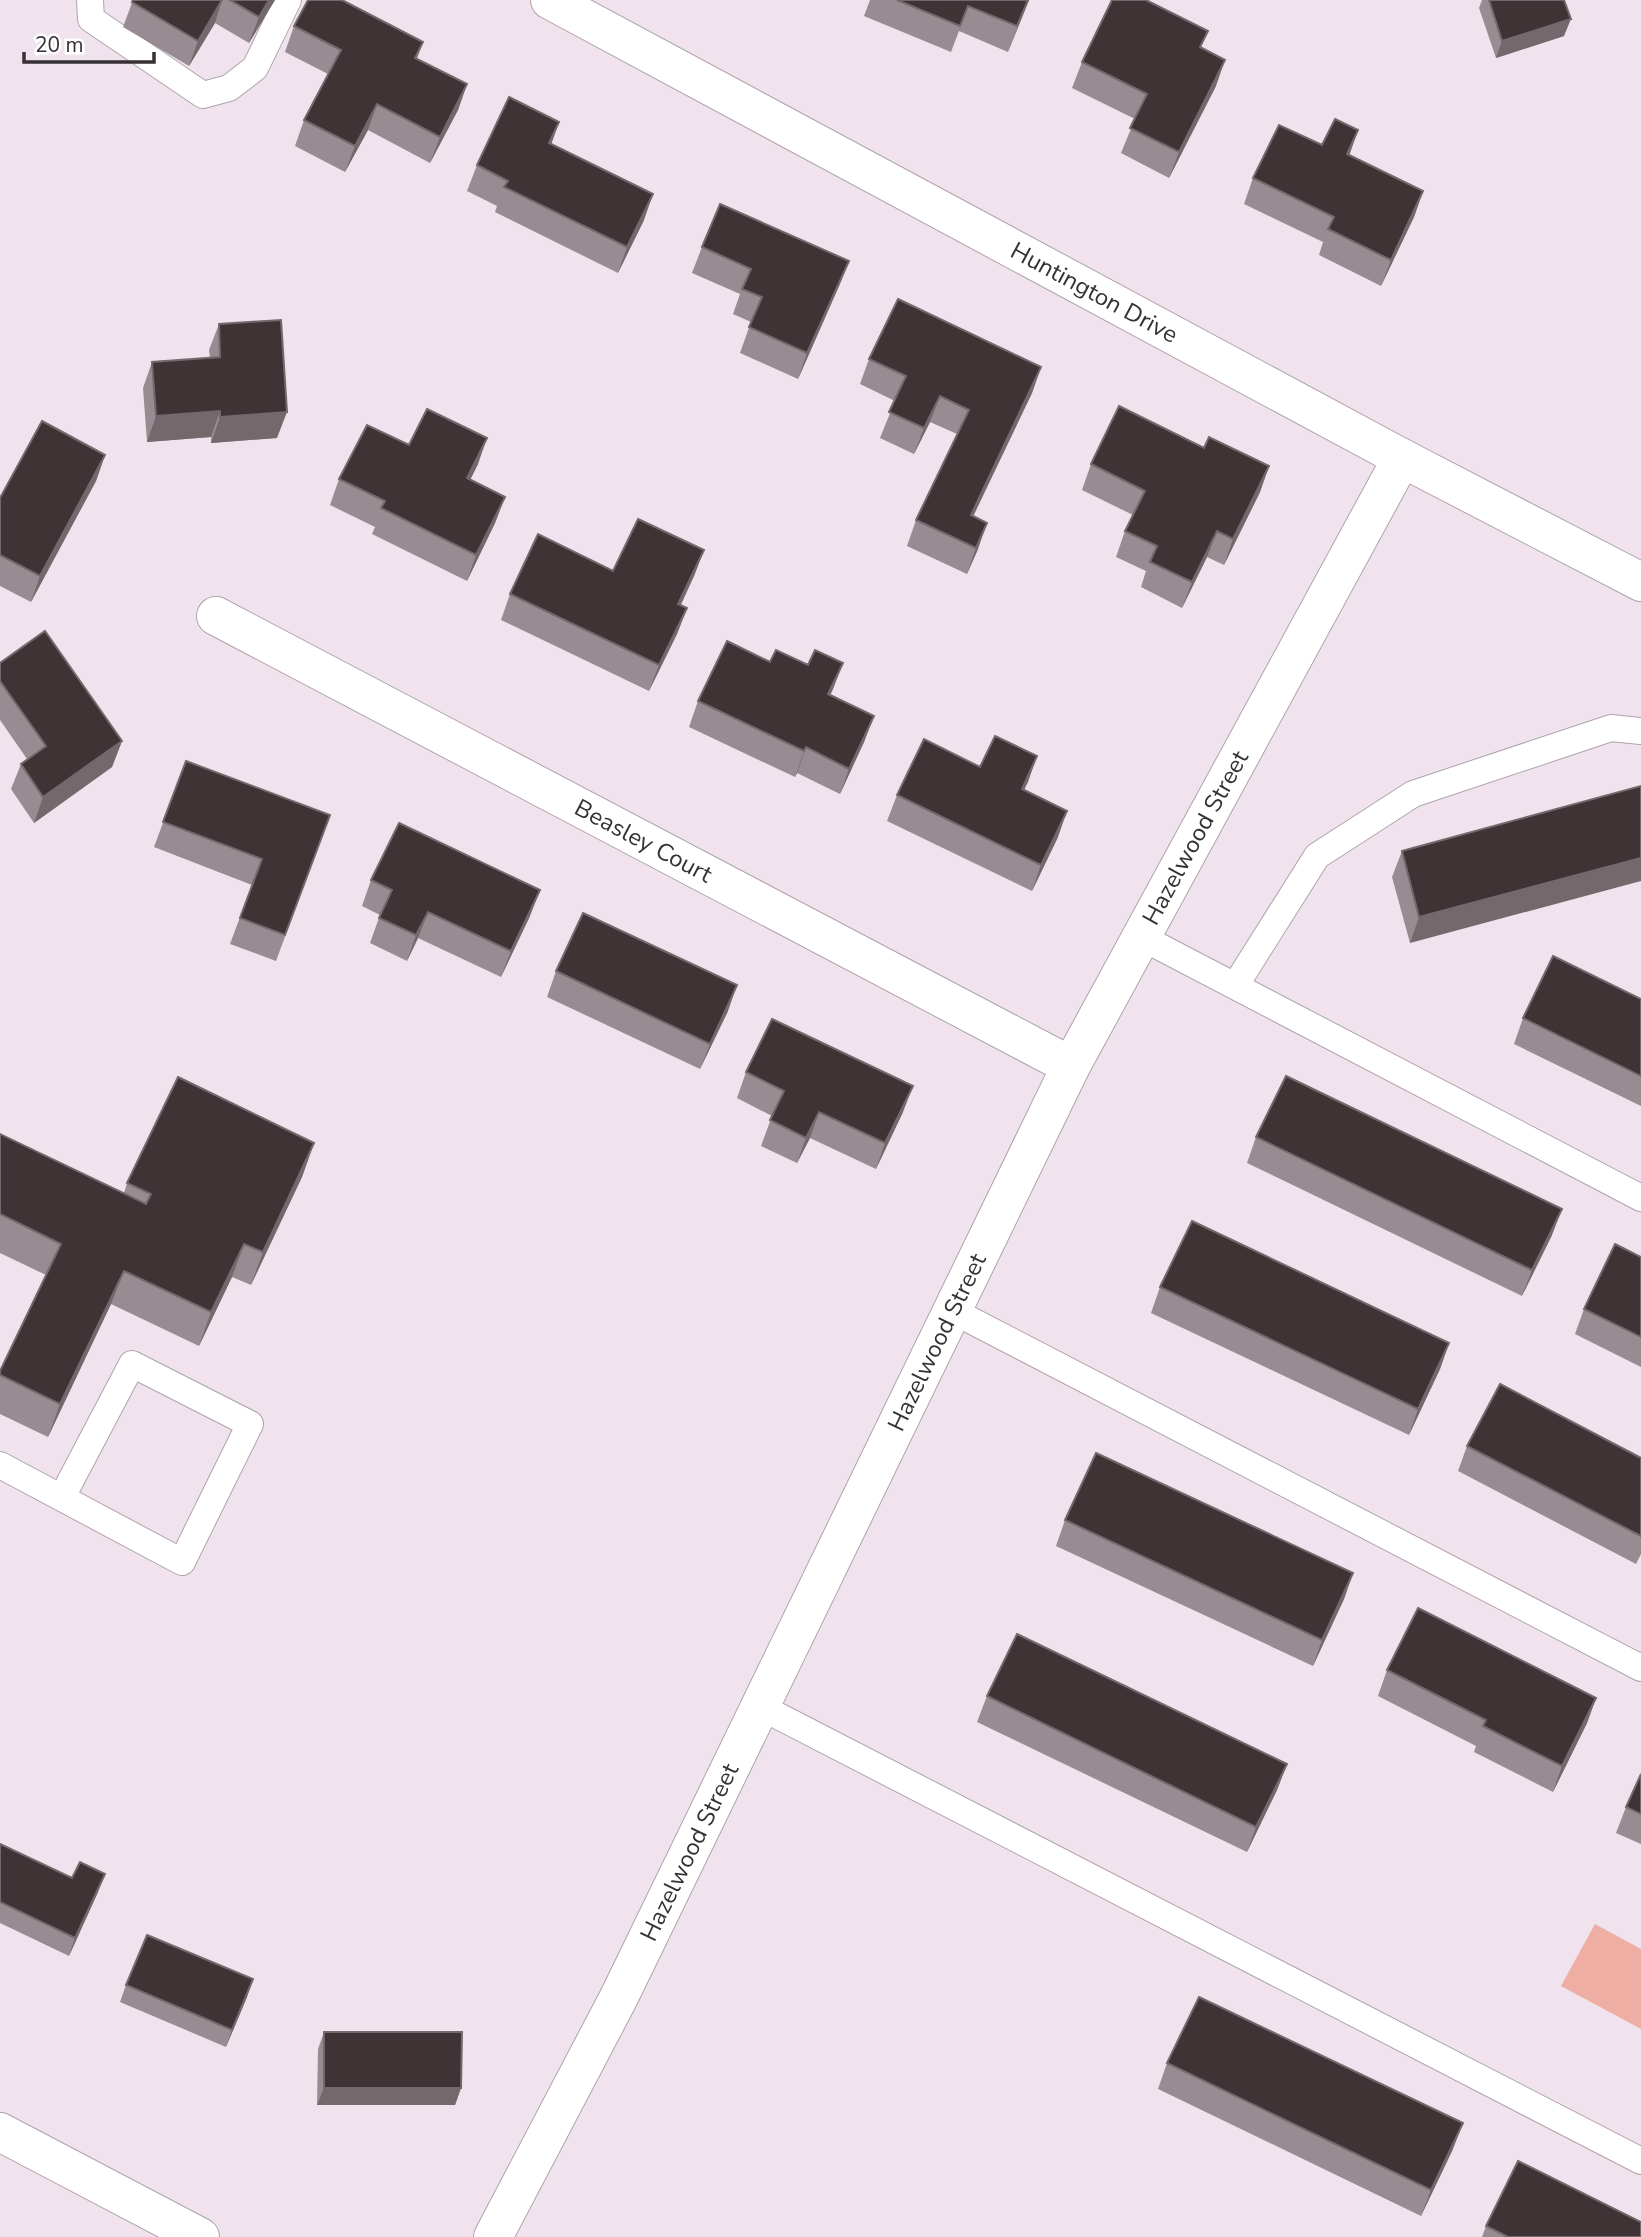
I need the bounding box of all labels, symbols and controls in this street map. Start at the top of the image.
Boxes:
scale bar [24,21,154,65]
text: 20 m [35,31,84,59]
street label: Huntington Drive [1005,235,1184,351]
street label: Hazelwood Street [1135,744,1256,930]
street label: Beasley Court [569,792,718,891]
street label: Hazelwood Street [880,1247,994,1436]
street label: Hazelwood Street [633,1757,746,1946]

